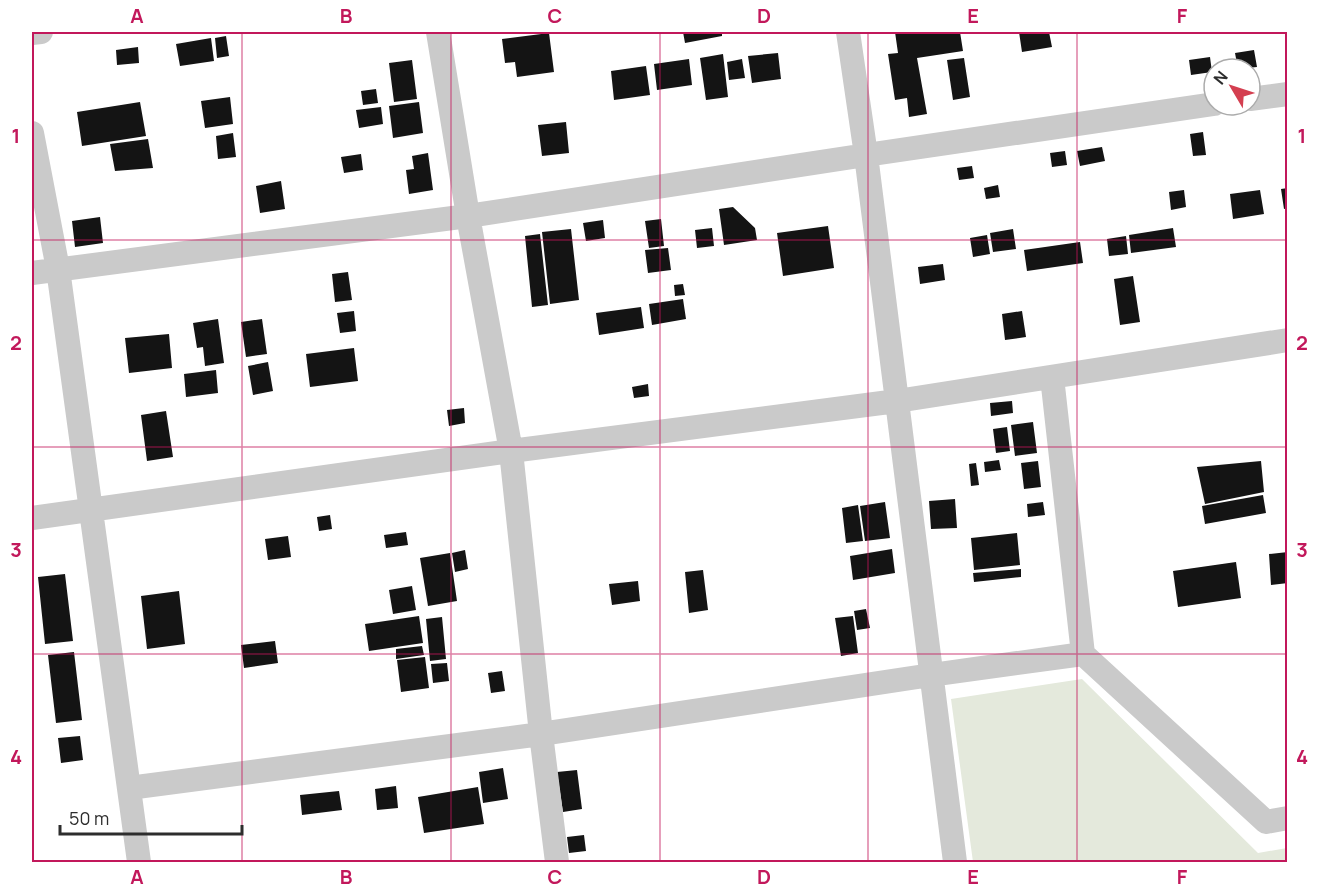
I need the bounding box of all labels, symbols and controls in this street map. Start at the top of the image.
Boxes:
text: A [130,2,144,29]
text: B [340,2,353,29]
text: C [548,2,562,29]
text: D [757,2,771,29]
text: E [967,2,979,29]
text: F [1177,2,1188,29]
north arrow [1202,57,1262,117]
text: N [1208,66,1233,89]
text: 1 [12,122,20,149]
text: 1 [1298,122,1306,149]
text: 2 [10,329,22,356]
text: 2 [1296,329,1308,356]
text: 3 [10,536,22,563]
text: 3 [1296,536,1308,563]
text: 4 [10,743,22,770]
text: 4 [1296,743,1308,770]
scale bar [60,798,242,836]
text: 50 m [69,806,109,830]
text: A [130,863,144,890]
text: B [340,863,353,890]
text: C [548,863,562,890]
text: D [757,863,771,890]
text: E [967,863,979,890]
text: F [1177,863,1188,890]

